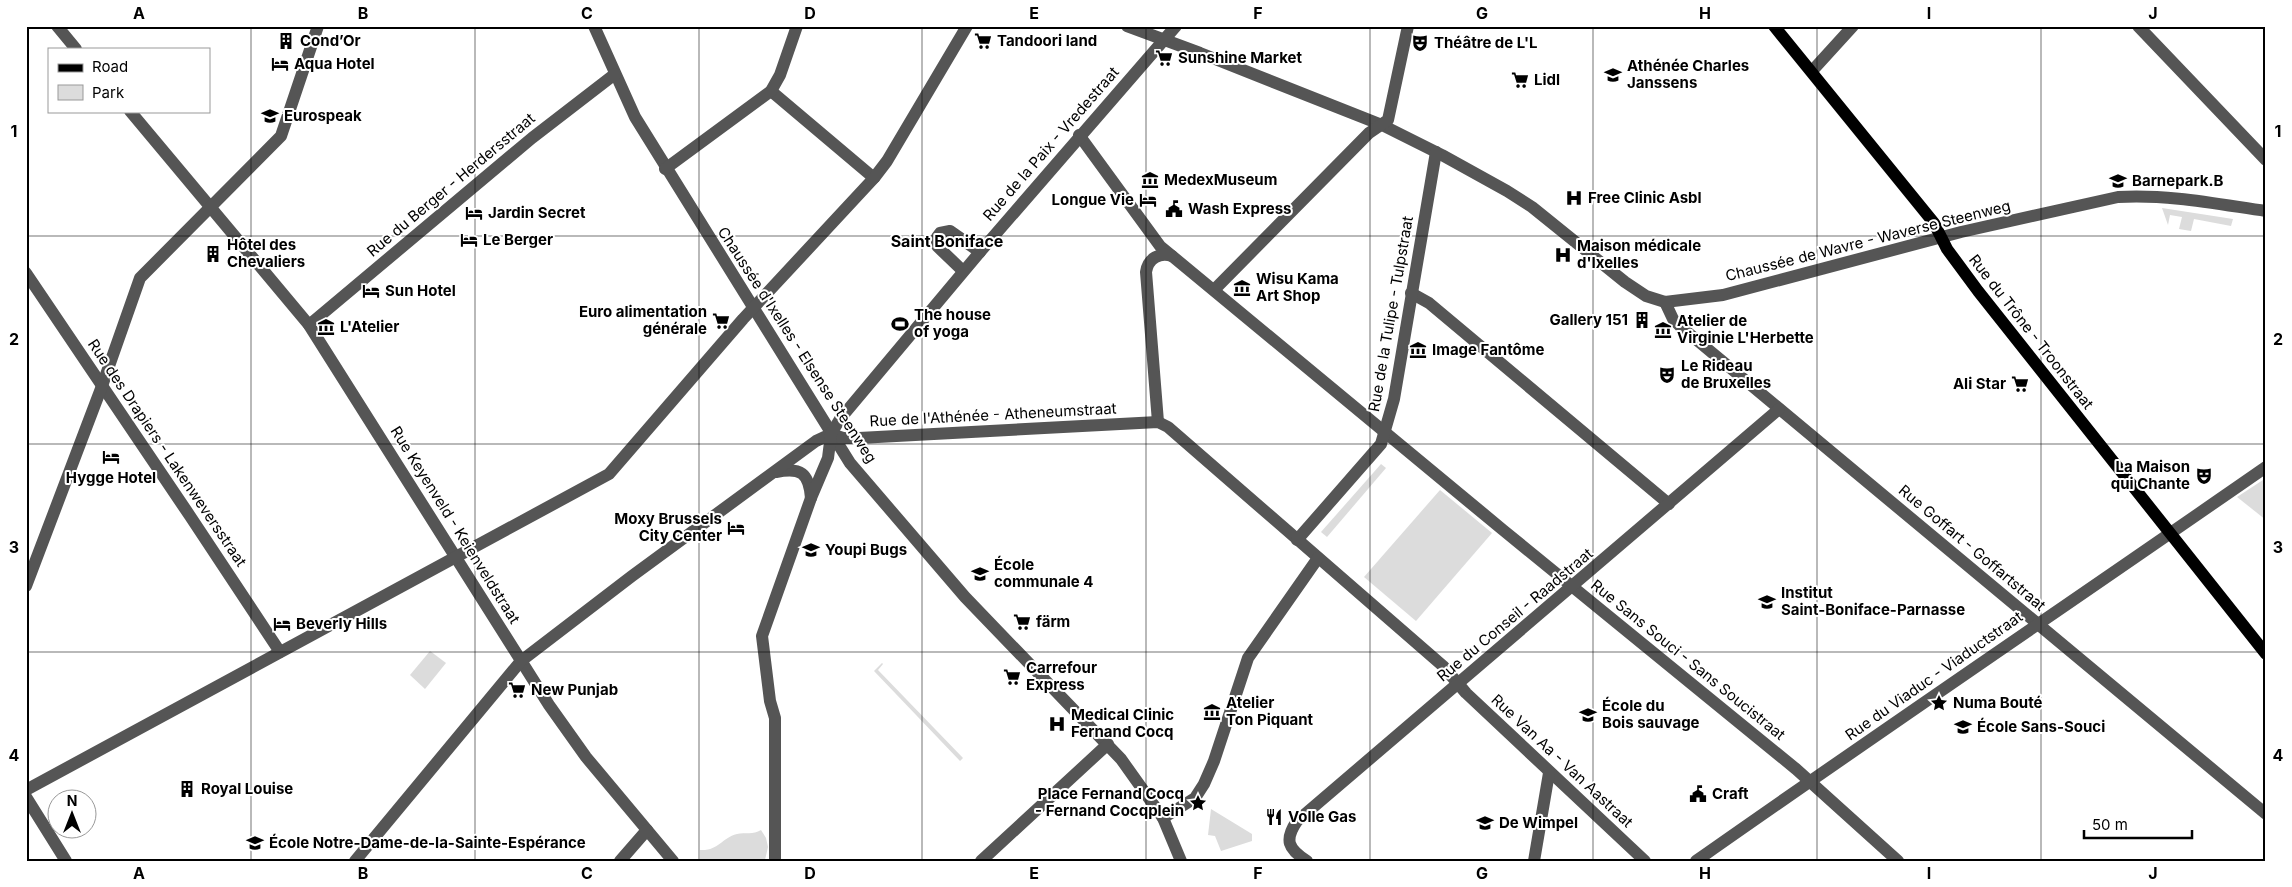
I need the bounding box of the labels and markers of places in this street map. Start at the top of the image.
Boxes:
building icon: Cond’Or [276,31,296,51]
place label: Cond’Or [300,31,361,50]
supermarket icon: Tandoori land [973,31,993,51]
place label: Tandoori land [997,31,1097,50]
theatre icon: Théâtre de L'L [1410,33,1430,53]
place label: Théâtre de L'L [1434,33,1538,52]
supermarket icon: Sunshine Market [1154,48,1174,68]
place label: Sunshine Market [1178,48,1302,67]
hotel icon: Aqua Hotel [270,54,290,74]
place label: Aqua Hotel [294,54,375,73]
place label: Athénée Charles Janssens [1627,56,1749,92]
school or university icon: Athénée Charles Janssens [1603,65,1623,85]
supermarket icon: Lidl [1510,70,1530,90]
place label: Lidl [1534,70,1560,89]
school or university icon: Eurospeak [260,106,280,126]
place label: Eurospeak [284,106,362,125]
museum icon: MedexMuseum [1140,170,1160,190]
place label: MedexMuseum [1164,170,1277,189]
school or university icon: Barnepark.B [2108,171,2128,191]
place label: Barnepark.B [2132,171,2223,190]
hospital icon: Free Clinic Asbl [1564,188,1584,208]
place label: Free Clinic Asbl [1588,188,1702,207]
place label: Longue Vie [1051,190,1134,209]
hotel icon: Longue Vie [1138,190,1158,210]
public building icon: Wash Express [1164,199,1184,219]
place label: Wash Express [1188,199,1291,218]
hotel icon: Jardin Secret [464,203,484,223]
place label: Jardin Secret [488,203,586,222]
hotel icon: Le Berger [459,230,479,250]
place label: Le Berger [483,230,553,249]
place label: Hôtel des Chevaliers [227,235,305,271]
place label: Maison médicale d'Ixelles [1577,236,1701,272]
building icon: Hôtel des Chevaliers [203,244,223,264]
hospital icon: Maison médicale d'Ixelles [1553,245,1573,265]
place label: Wisu Kama Art Shop [1256,269,1339,305]
museum icon: Wisu Kama Art Shop [1232,278,1252,298]
hotel icon: Sun Hotel [361,281,381,301]
place label: Sun Hotel [385,281,456,300]
place label: Euro alimentation générale [579,302,707,338]
place label: The house of yoga [914,305,991,341]
place label: Gallery 151 [1550,310,1628,329]
building icon: Gallery 151 [1632,310,1652,330]
supermarket icon: Euro alimentation générale [711,311,731,331]
place label: Atelier de Virginie L'Herbette [1677,311,1814,347]
sports icon: The house of yoga [890,314,910,334]
museum icon: L'Atelier [316,317,336,337]
place label: L'Atelier [340,317,399,336]
museum icon: Atelier de Virginie L'Herbette [1653,320,1673,340]
museum icon: Image Fantôme [1408,340,1428,360]
place label: Image Fantôme [1432,340,1544,359]
place label: Le Rideau de Bruxelles [1681,356,1771,392]
theatre icon: Le Rideau de Bruxelles [1657,365,1677,385]
place label: Ali Star [1953,374,2006,393]
supermarket icon: Ali Star [2010,374,2030,394]
hotel icon: Hygge Hotel [101,447,121,467]
place label: La Maison qui Chante [2111,457,2190,493]
theatre icon: La Maison qui Chante [2194,466,2214,486]
place label: Hygge Hotel [66,468,156,487]
place label: Moxy Brussels City Center [614,509,722,545]
hotel icon: Moxy Brussels City Center [726,518,746,538]
school or university icon: Youpi Bugs [801,540,821,560]
place label: Youpi Bugs [825,540,907,559]
place label: École communale 4 [994,555,1094,591]
school or university icon: École communale 4 [970,564,990,584]
place label: Institut Saint-Boniface-Parnasse [1781,583,1965,619]
school or university icon: Institut Saint-Boniface-Parnasse [1757,592,1777,612]
supermarket icon: färm [1012,612,1032,632]
place label: färm [1036,612,1070,631]
hotel icon: Beverly Hills [272,614,292,634]
place label: Beverly Hills [296,614,387,633]
place label: Carrefour Express [1026,658,1097,694]
supermarket icon: Carrefour Express [1002,667,1022,687]
supermarket icon: New Punjab [507,680,527,700]
place label: New Punjab [531,680,618,699]
place label: Atelier Ton Piquant [1226,693,1314,729]
place icon: Numa Bouté [1929,693,1949,713]
place label: Numa Bouté [1953,693,2043,712]
place label: École du Bois sauvage [1602,696,1700,732]
museum icon: Atelier Ton Piquant [1202,702,1222,722]
place label: Medical Clinic Fernand Cocq [1071,705,1174,741]
school or university icon: École du Bois sauvage [1578,705,1598,725]
hospital icon: Medical Clinic Fernand Cocq [1047,714,1067,734]
school or university icon: École Sans-Souci [1953,717,1973,737]
place label: École Sans-Souci [1977,717,2105,736]
building icon: Royal Louise [177,779,197,799]
place label: Royal Louise [201,779,293,798]
place label: Place Fernand Cocq - Fernand Cocqplein [1035,784,1184,820]
public building icon: Craft [1688,784,1708,804]
place label: Craft [1712,784,1749,803]
place icon: Place Fernand Cocq - Fernand Cocqplein [1188,793,1208,813]
restaurant icon: Volle Gas [1264,807,1284,827]
place label: Volle Gas [1288,807,1356,826]
school or university icon: De Wimpel [1475,813,1495,833]
place label: De Wimpel [1499,813,1578,832]
school or university icon: École Notre-Dame-de-la-Sainte-Espérance [245,833,265,853]
place label: École Notre-Dame-de-la-Sainte-Espérance [269,833,586,852]

